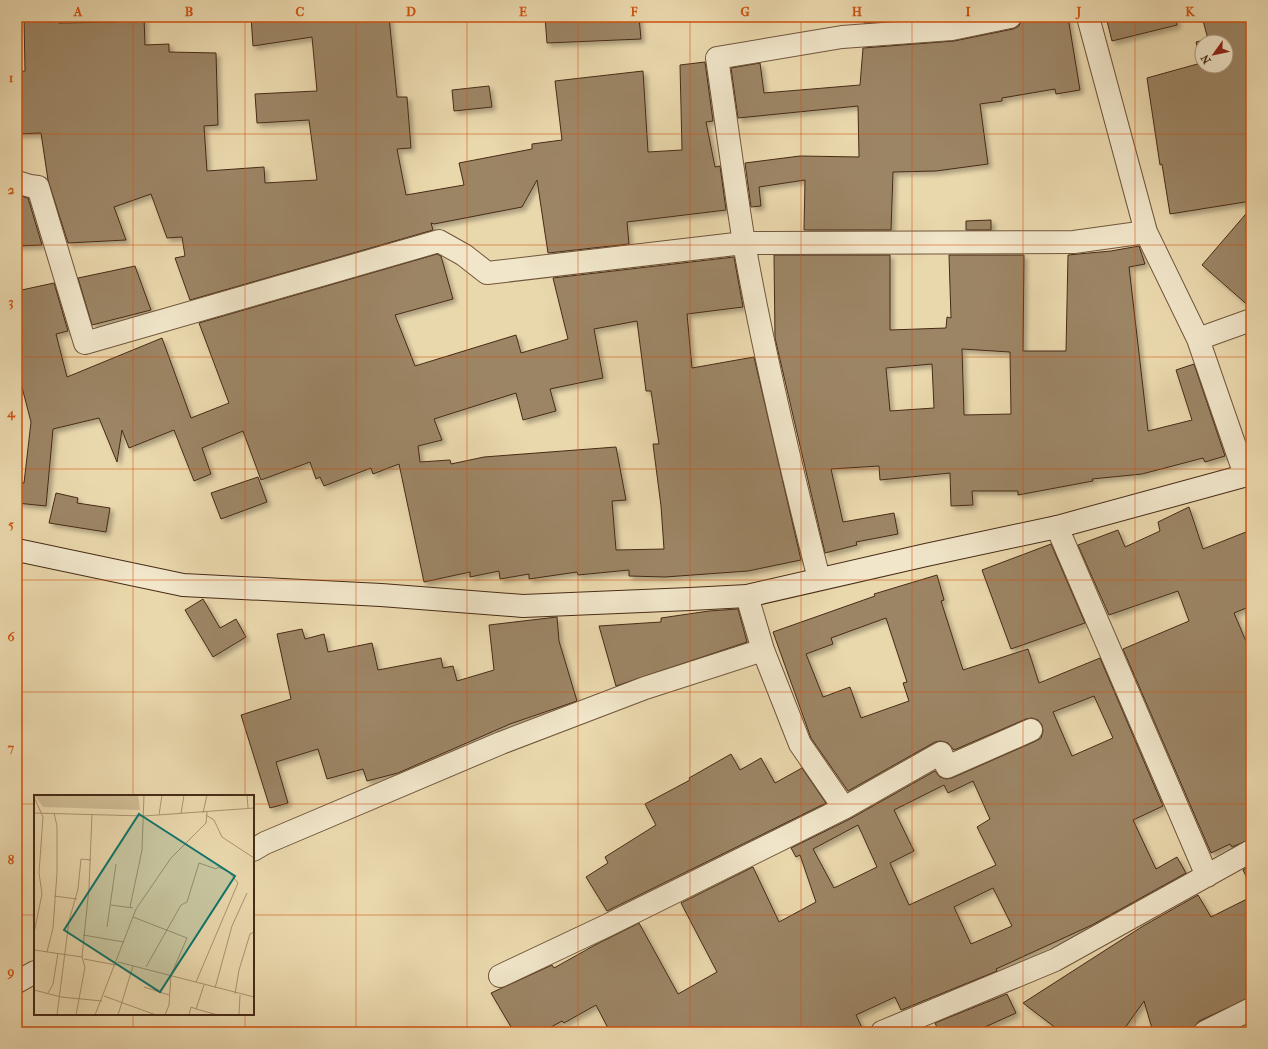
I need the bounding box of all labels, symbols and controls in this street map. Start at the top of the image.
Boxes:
text: A [73,4,83,19]
text: B [185,4,194,19]
text: C [296,4,305,19]
text: D [406,4,416,19]
text: E [519,4,527,19]
text: F [630,4,638,19]
text: G [740,4,750,19]
text: H [852,4,863,19]
text: I [965,4,971,19]
text: J [1075,4,1082,20]
text: K [1185,4,1196,19]
north arrow [1194,34,1234,74]
text: N [1198,52,1214,66]
text: 1 [9,70,14,85]
text: 2 [8,182,15,197]
text: 3 [8,294,14,310]
text: 4 [6,405,16,421]
text: 5 [8,517,14,532]
text: 6 [7,629,15,644]
text: 7 [7,740,15,755]
inset map [34,795,254,1015]
text: 8 [8,852,15,867]
text: 9 [7,964,15,980]

